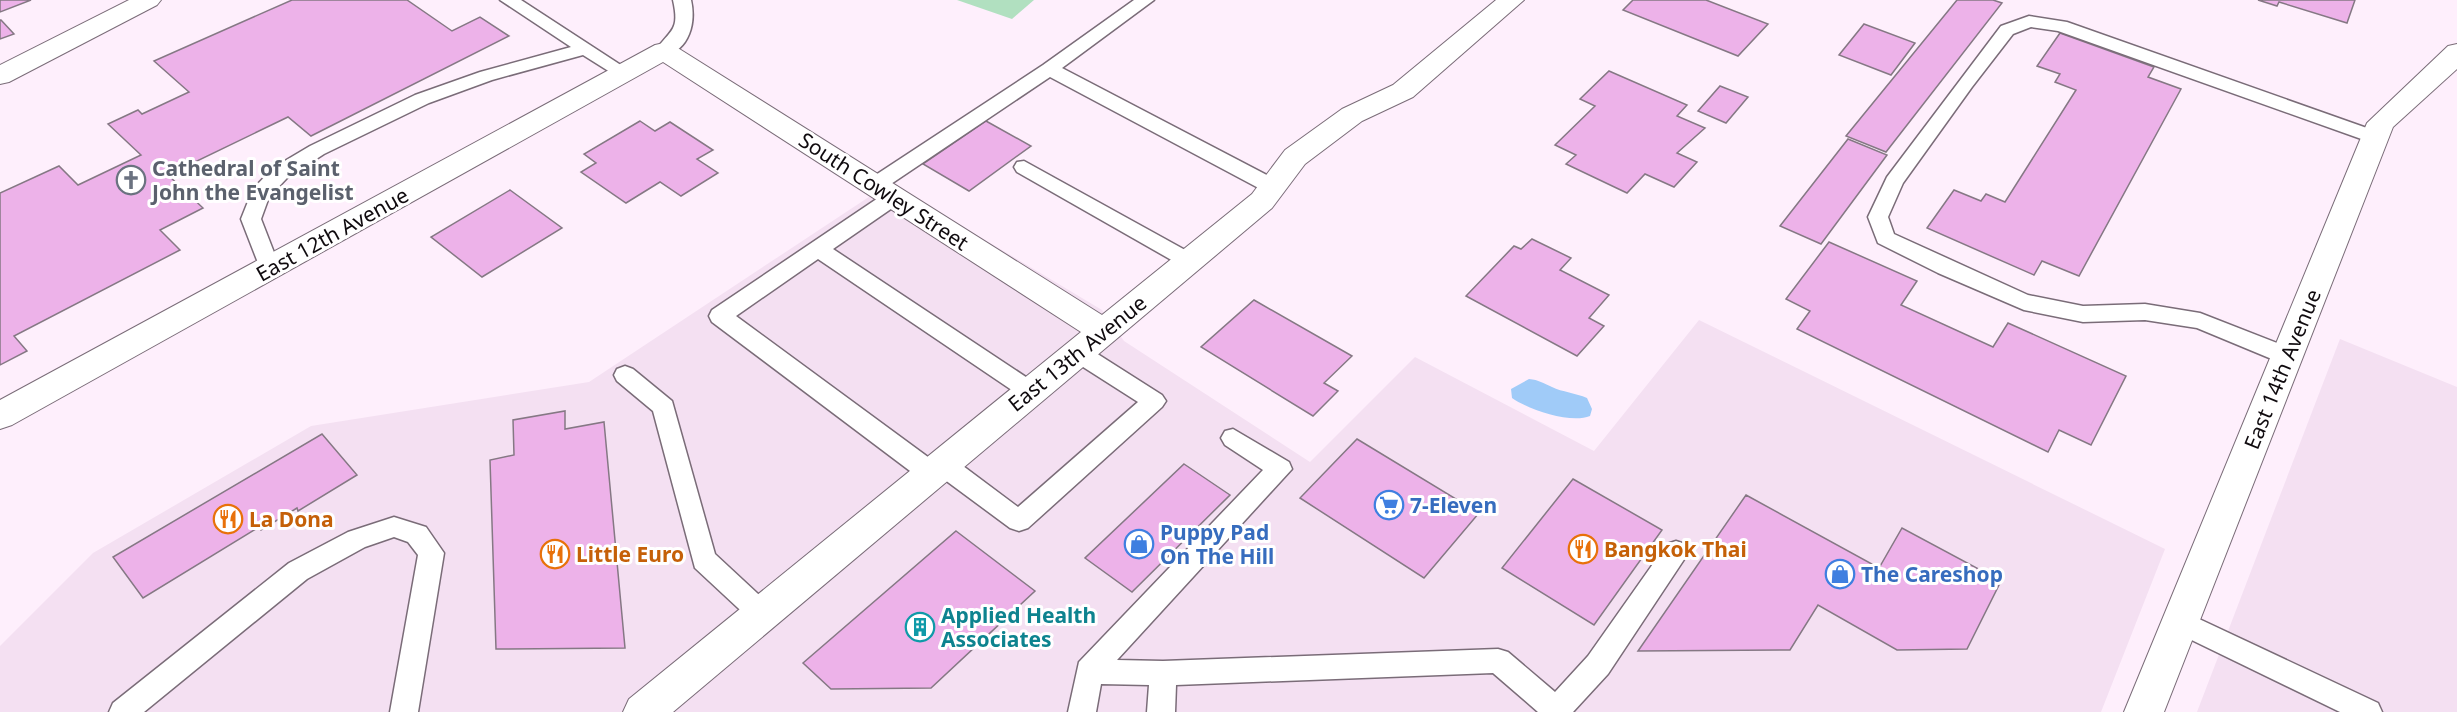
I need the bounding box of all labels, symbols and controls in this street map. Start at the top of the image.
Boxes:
street label: South Cowley Street [794,126,975,257]
place label: Cathedral of Saint John the Evangelist [150,154,354,206]
church icon: Cathedral of Saint John the Evangelist [115,164,147,196]
street label: East 12th Avenue [251,180,413,288]
street label: East 14th Avenue [2237,285,2327,453]
street label: East 13th Avenue [1002,289,1152,417]
supermarket icon: 7-Eleven [1373,489,1405,521]
place label: 7-Eleven [1410,491,1497,519]
restaurant icon: La Dona [212,503,244,535]
place label: La Dona [249,505,334,533]
place label: Puppy Pad On The Hill [1160,518,1274,570]
shop icon: Puppy Pad On The Hill [1123,528,1155,560]
restaurant icon: Bangkok Thai [1567,533,1599,565]
place label: Bangkok Thai [1604,535,1747,563]
restaurant icon: Little Euro [539,538,571,570]
place label: Little Euro [576,540,684,568]
shop icon: The Careshop [1824,558,1856,590]
place label: The Careshop [1861,560,2003,588]
place label: Applied Health Associates [941,601,1096,653]
building icon: Applied Health Associates [904,611,936,643]

